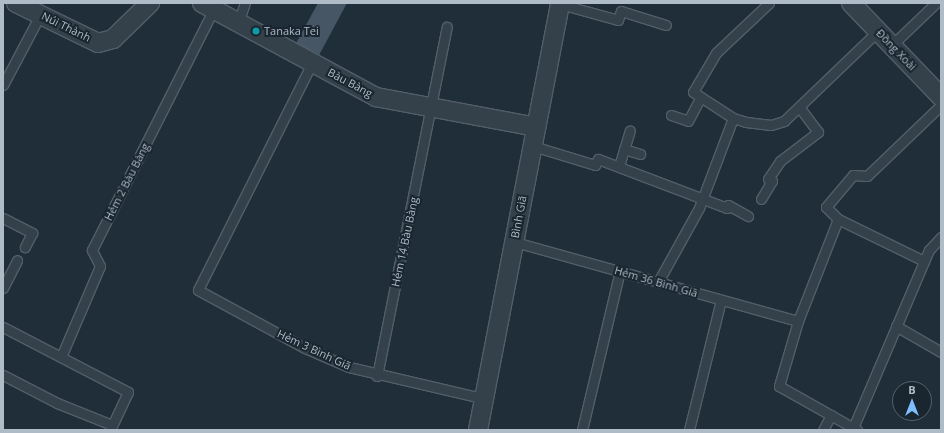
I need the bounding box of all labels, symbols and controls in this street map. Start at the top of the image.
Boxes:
street label: Núi Thành [39,9,93,45]
place label: Tanaka Tei [264,24,319,38]
marker: Tanaka Tei [251,26,261,36]
street label: Đồng Xoài [873,27,919,73]
street label: Bàu Bàng [325,66,375,100]
street label: Hẻm 2 Bàu Bàng [102,141,152,223]
street label: Bình Giã [508,195,530,239]
street label: Hẻm 14 Bàu Bàng [389,196,421,288]
street label: Hẻm 36 Bình Giã [613,264,699,300]
street label: Hẻm 3 Bình Giã [275,327,353,373]
north arrow [892,381,932,421]
text: B [908,382,916,397]

